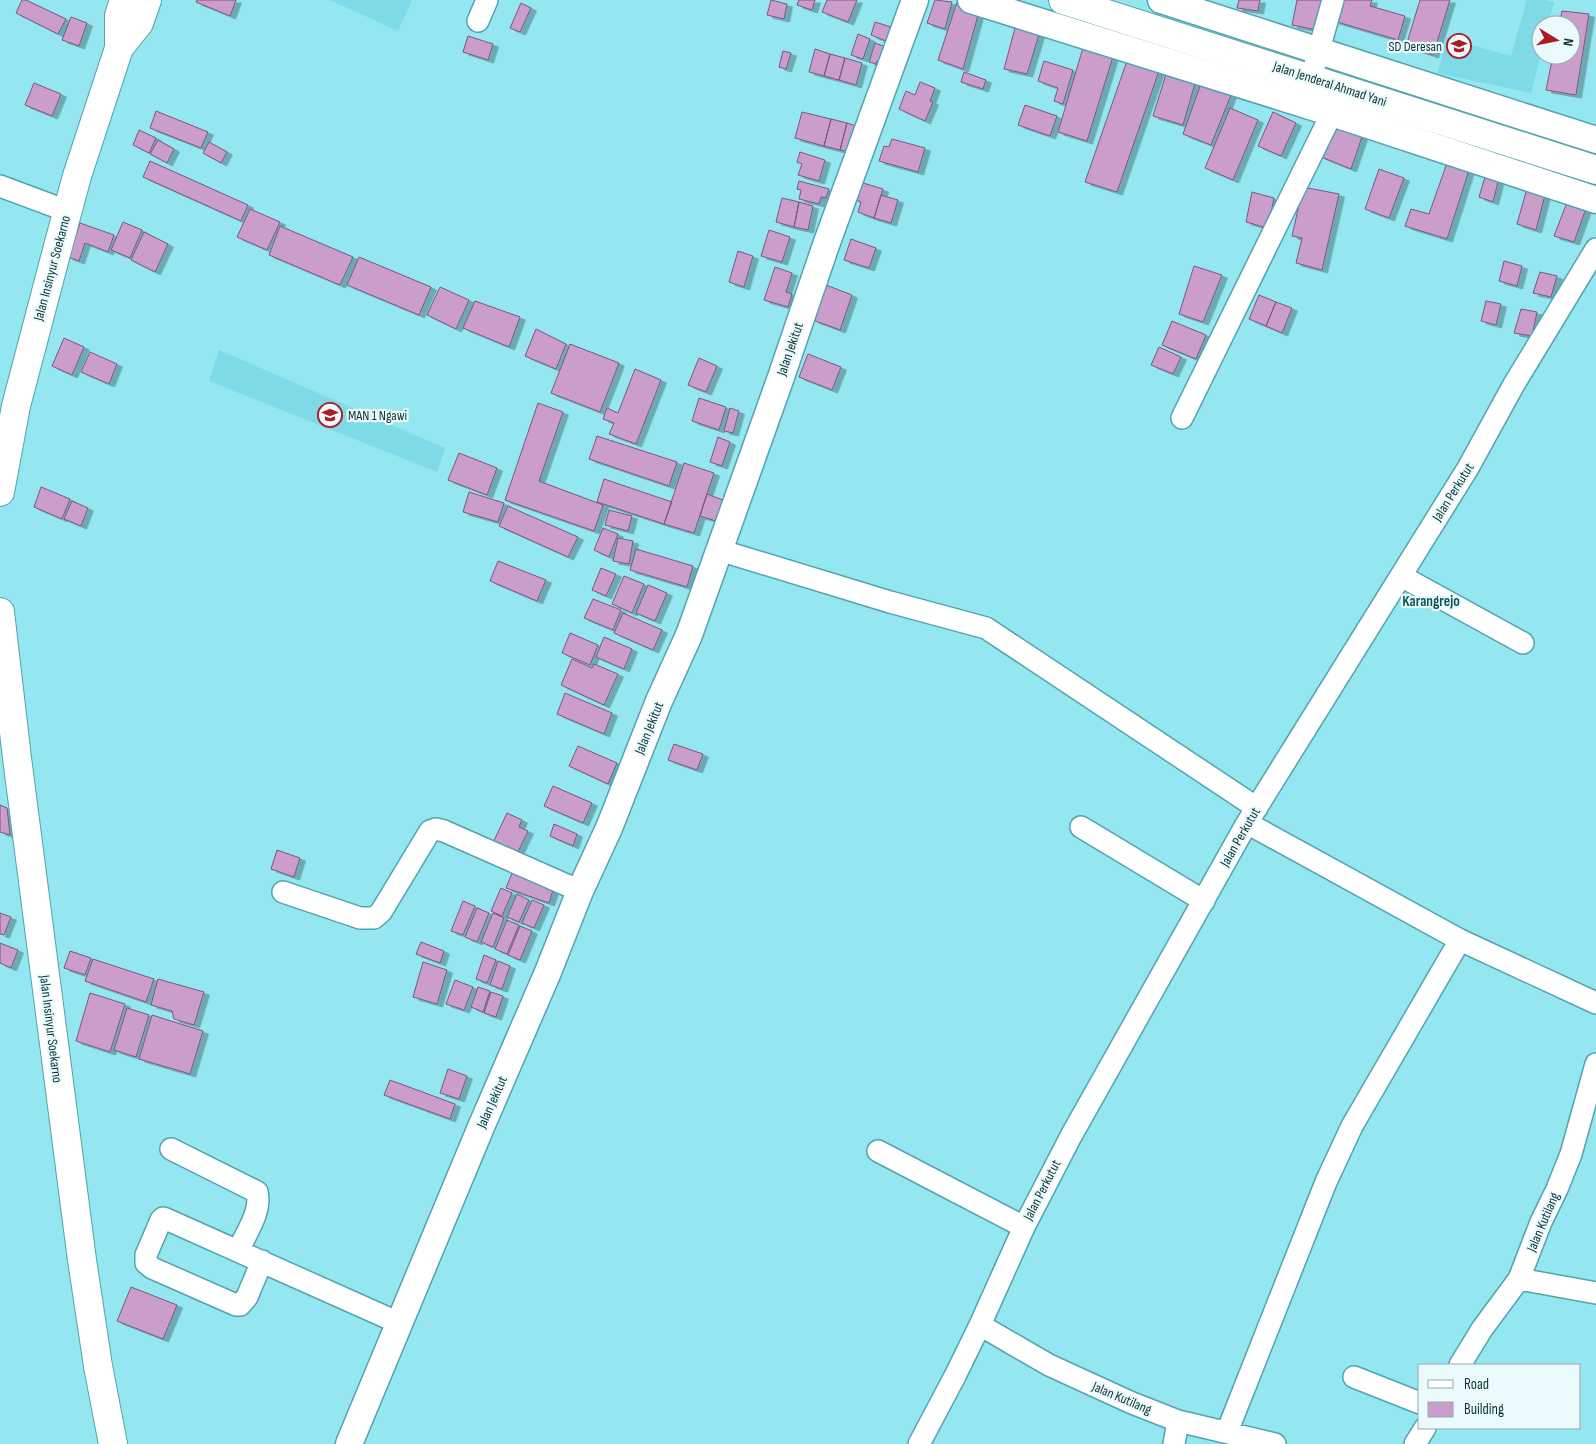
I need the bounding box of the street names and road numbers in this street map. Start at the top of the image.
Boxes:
street label: Jalan Jenderal Ahmad Yani [1270,57,1389,110]
street label: Jalan Insinyur Soekarno [30,213,74,324]
street label: Jalan Jekitut [773,320,807,379]
street label: Jalan Perkutut [1428,460,1478,525]
street label: Jalan Jekitut [630,699,667,758]
street label: Jalan Perkutut [1216,804,1264,871]
street label: Jalan Insinyur Soekarno [36,973,66,1084]
street label: Jalan Jekitut [473,1073,511,1132]
street label: Jalan Perkutut [1019,1157,1064,1224]
street label: Jalan Kutilang [1522,1189,1563,1255]
street label: Jalan Kutilang [1089,1377,1155,1418]

